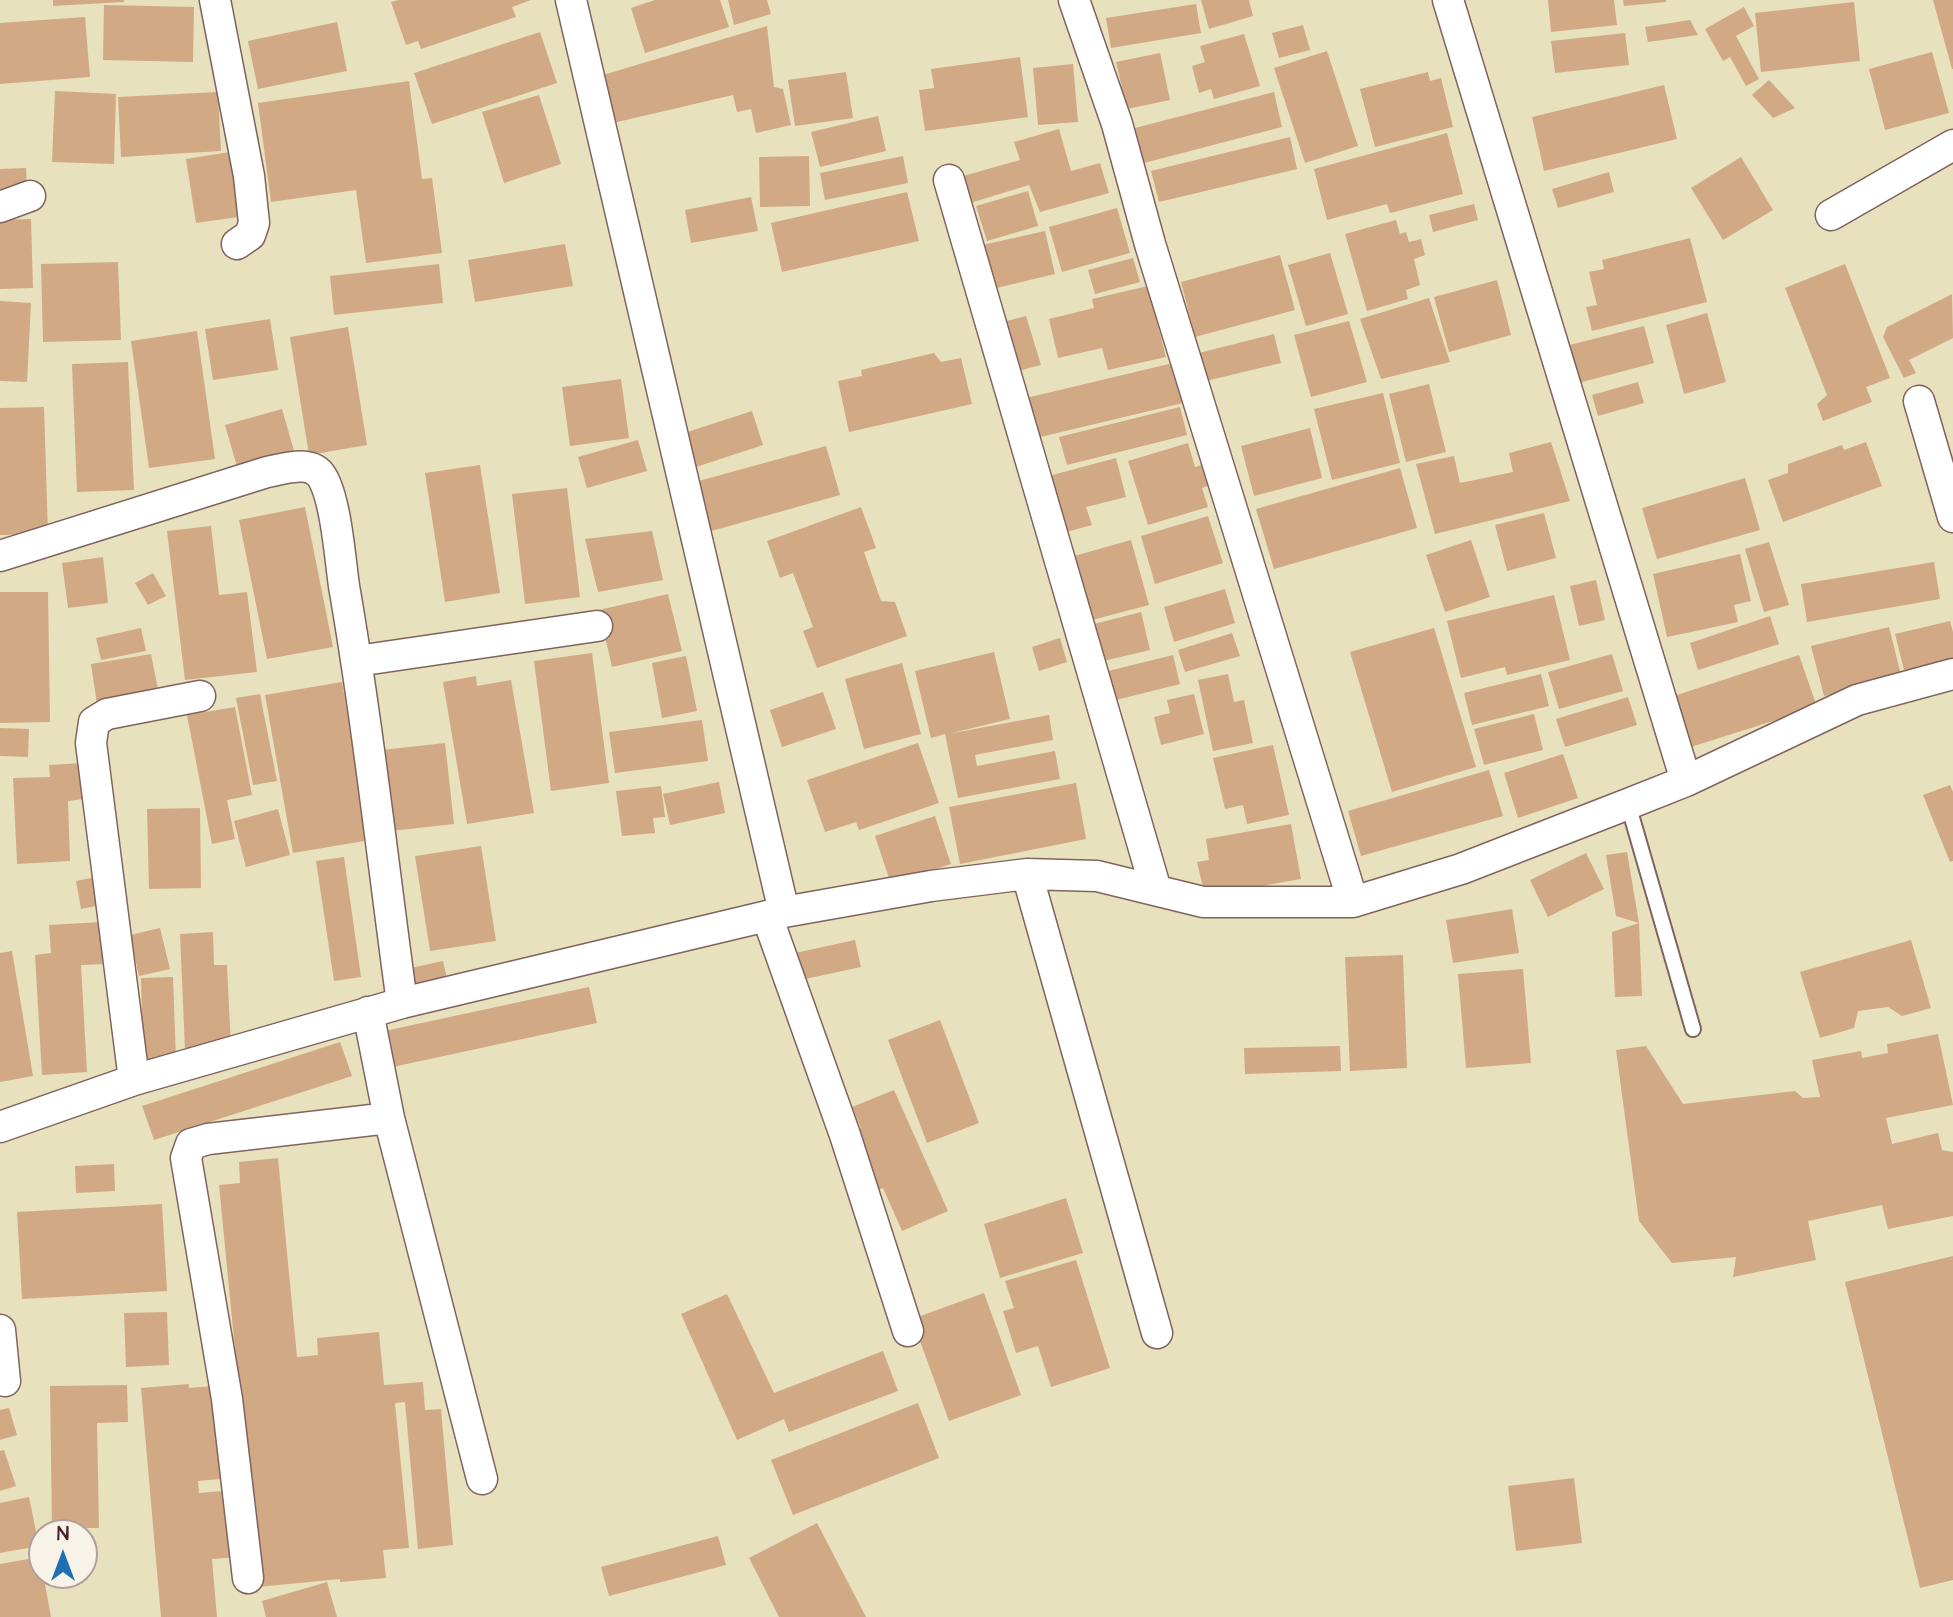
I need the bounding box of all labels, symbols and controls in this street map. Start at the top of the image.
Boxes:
north arrow [28,1519,98,1589]
text: N [57,1521,69,1548]

